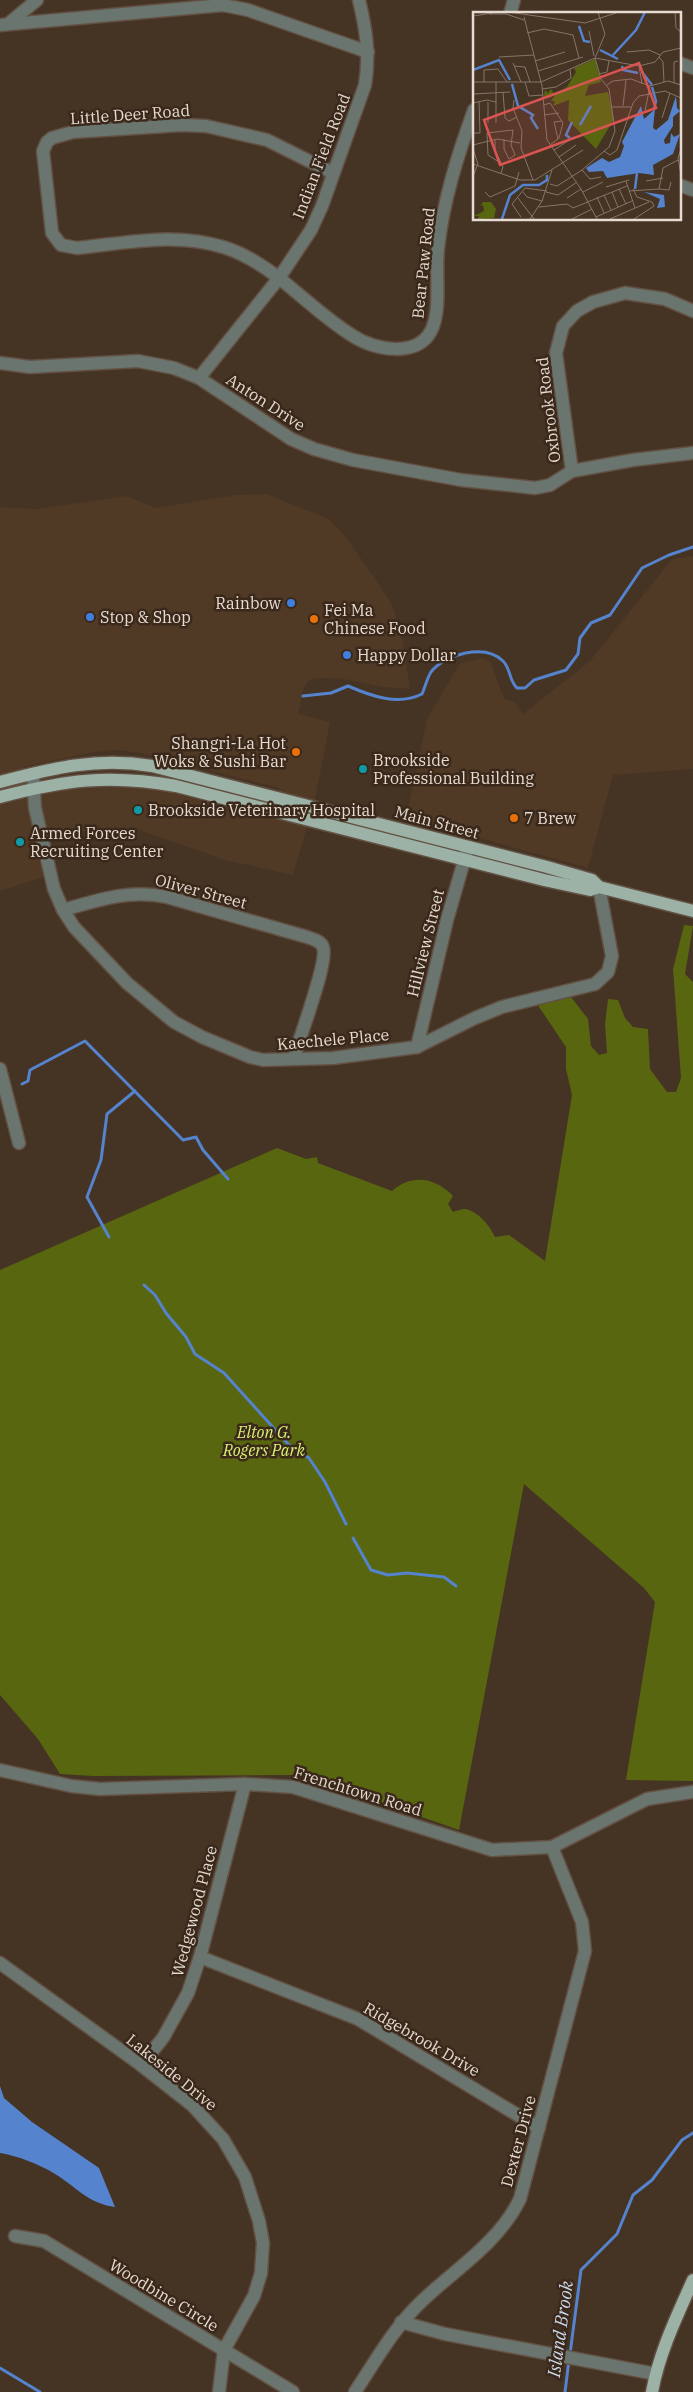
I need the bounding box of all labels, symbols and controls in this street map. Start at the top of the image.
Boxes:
inset map [473,12,680,220]
street label: Indian Field Road [288,90,354,222]
street label: Little Deer Road [69,100,191,128]
street label: Bear Paw Road [407,206,439,320]
street label: Oxbrook Road [532,356,564,464]
street label: Anton Drive [223,369,309,435]
place label: Rainbow [215,593,282,613]
marker: Rainbow [285,597,297,609]
place label: Fei Ma Chinese Food [324,600,426,638]
place label: Stop & Shop [100,607,191,627]
marker: Stop & Shop [84,611,96,623]
marker: Fei Ma Chinese Food [308,613,320,625]
place label: Happy Dollar [357,645,456,665]
marker: Happy Dollar [341,649,353,661]
place label: Shangri-La Hot Woks & Sushi Bar [154,733,286,771]
marker: Shangri-La Hot Woks & Sushi Bar [290,746,302,758]
place label: Brookside Professional Building [373,750,534,788]
marker: Brookside Professional Building [357,763,369,775]
place label: Brookside Veterinary Hospital [148,800,375,820]
street label: Main Street [393,801,482,843]
marker: Brookside Veterinary Hospital [132,804,144,816]
place label: 7 Brew [524,808,577,828]
marker: 7 Brew [508,812,520,824]
place label: Armed Forces Recruiting Center [30,823,163,861]
marker: Armed Forces Recruiting Center [14,836,26,848]
street label: Oliver Street [153,869,249,913]
street label: Hillview Street [402,887,448,999]
street label: Kaechele Place [276,1024,390,1054]
park label: Elton G. Rogers Park [222,1422,305,1460]
street label: Frenchtown Road [292,1762,425,1820]
street label: Wedgewood Place [167,1843,221,1979]
street label: Ridgebrook Drive [360,1998,484,2080]
street label: Lakeside Drive [123,2029,221,2115]
street label: Dexter Drive [496,2093,540,2189]
street label: Woodbine Circle [106,2254,222,2336]
water label: Island Brook [542,2279,578,2380]

